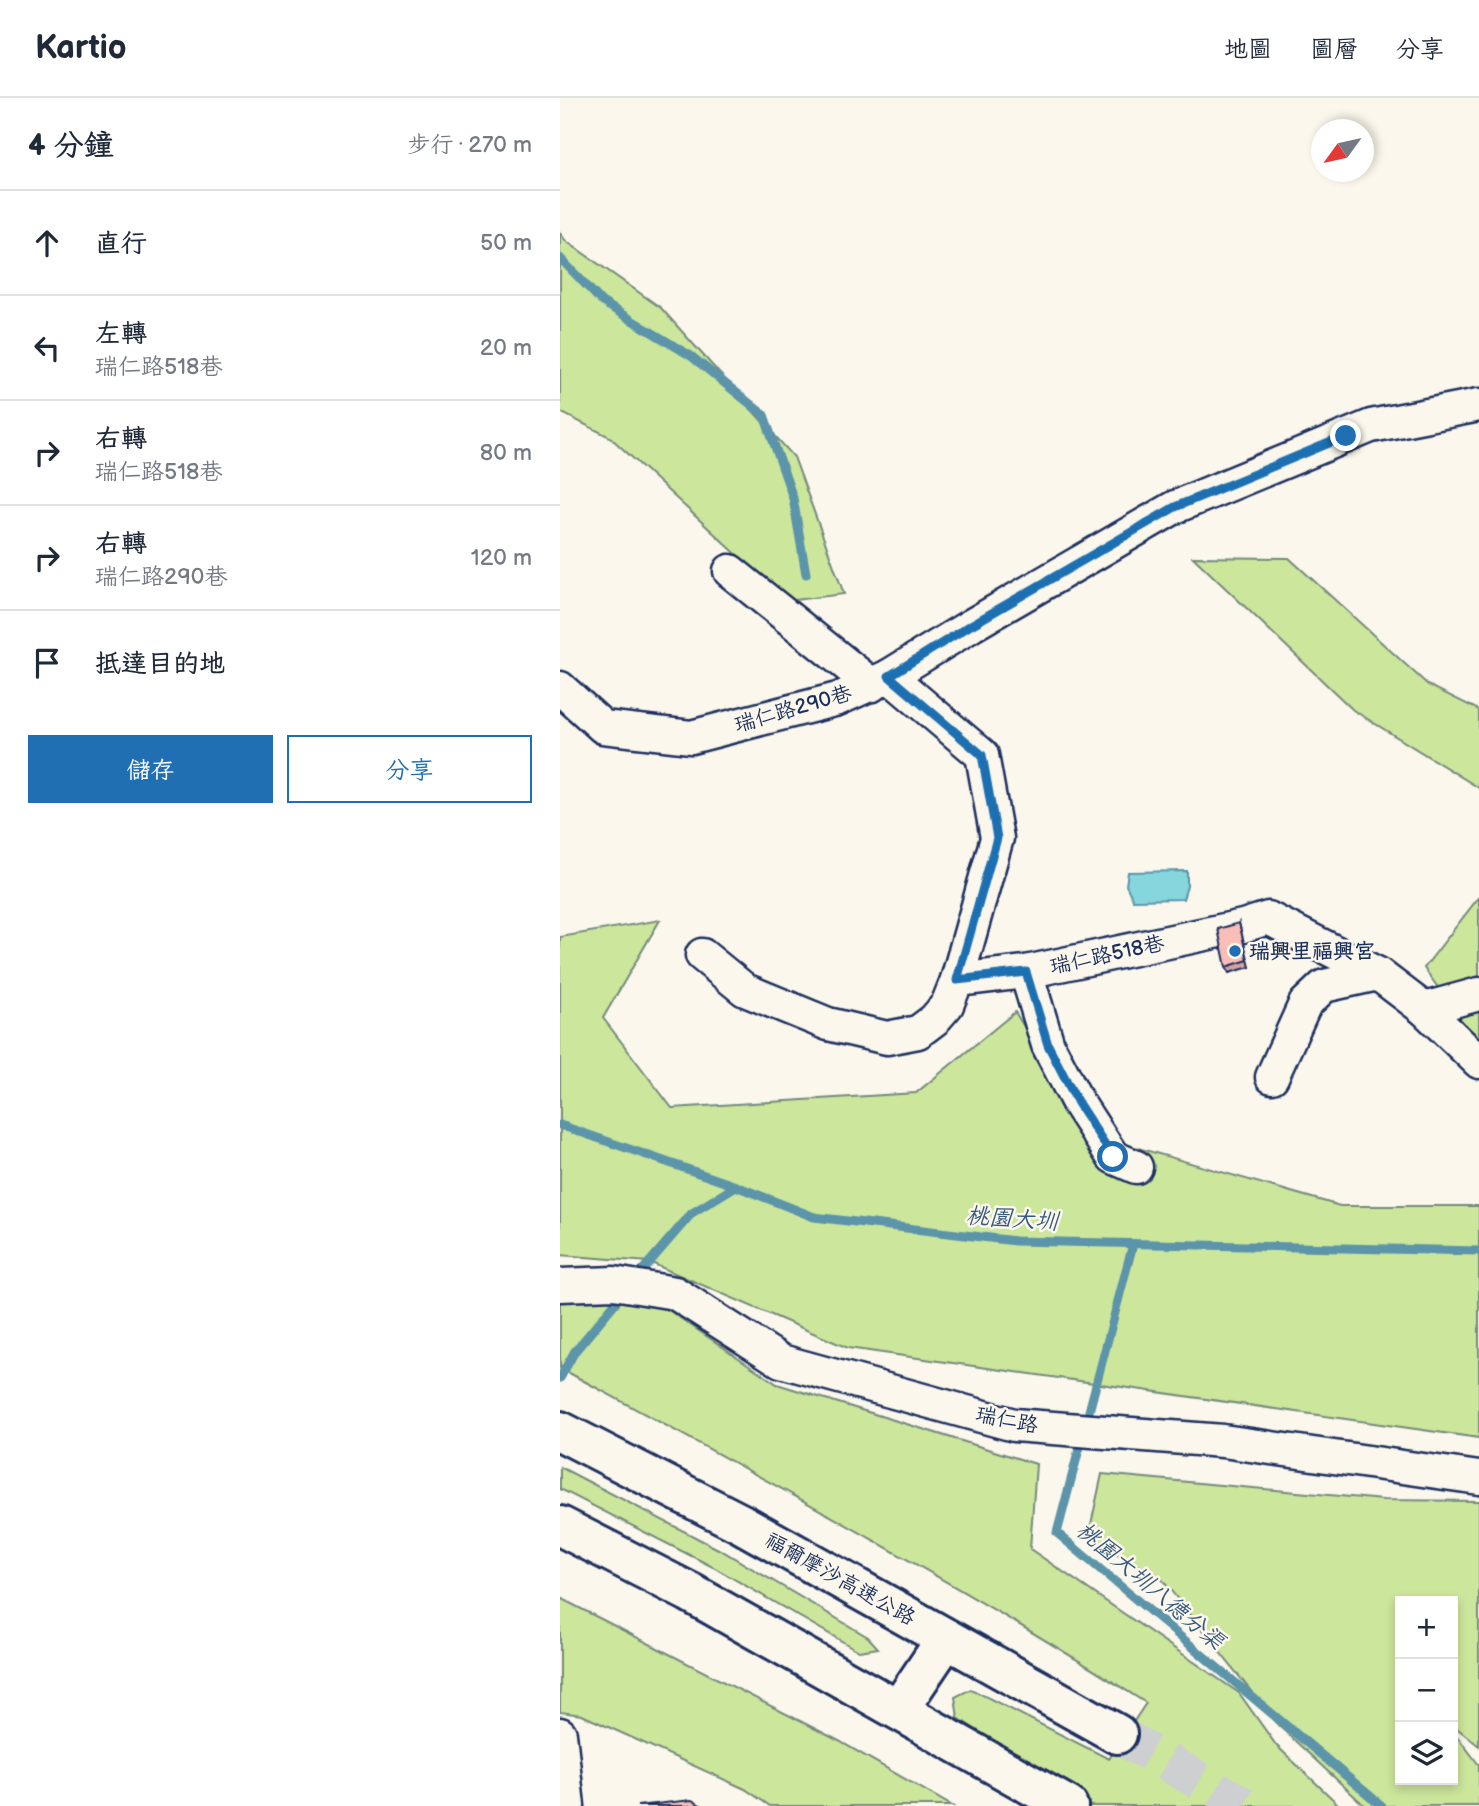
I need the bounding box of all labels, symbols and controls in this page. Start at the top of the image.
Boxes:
text: Kartio [35,28,127,68]
text: 地圖 [1224,35,1272,64]
text: 圖層 [1310,35,1358,64]
text: 分享 [1396,35,1444,64]
north arrow [1311,119,1374,182]
text: 4 分鐘 [28,128,114,164]
text: 步行 · 270 m [407,131,532,159]
icon: ahead [28,224,66,262]
text: 直行 [95,229,147,260]
text: 50 m [480,229,532,257]
text: 左轉 [95,319,147,350]
icon: left [28,329,66,367]
text: 20 m [480,334,532,362]
text: 瑞仁路518巷 [95,353,223,381]
route end [1330,420,1361,451]
text: 右轉 [95,424,147,455]
icon: right [28,434,66,472]
text: 80 m [480,439,532,467]
text: 瑞仁路518巷 [95,458,223,486]
text: 右轉 [95,529,147,560]
icon: right [28,539,66,577]
text: 120 m [471,544,532,572]
text: 瑞仁路290巷 [95,563,227,591]
icon: arrive [28,644,66,682]
text: 抵達目的地 [95,649,225,680]
street label: 瑞仁路290巷 [731,680,855,738]
button: 儲存 [28,735,273,803]
button: 分享 [287,735,532,803]
street label: 瑞仁路518巷 [1047,931,1167,979]
place label: 瑞興里福興宮 [1249,939,1375,964]
marker: 瑞興里福興宮 [1227,943,1243,959]
route start [1097,1141,1128,1172]
water label: 桃園大圳 [965,1202,1062,1236]
street label: 瑞仁路 [974,1402,1040,1438]
water label: 桃園大圳八德分渠 [1071,1516,1231,1657]
street label: 福爾摩沙高速公路 [760,1527,920,1631]
map controls [1395,1596,1458,1785]
button: + [1395,1596,1458,1659]
button: − [1395,1659,1458,1722]
button: layers [1395,1722,1458,1785]

